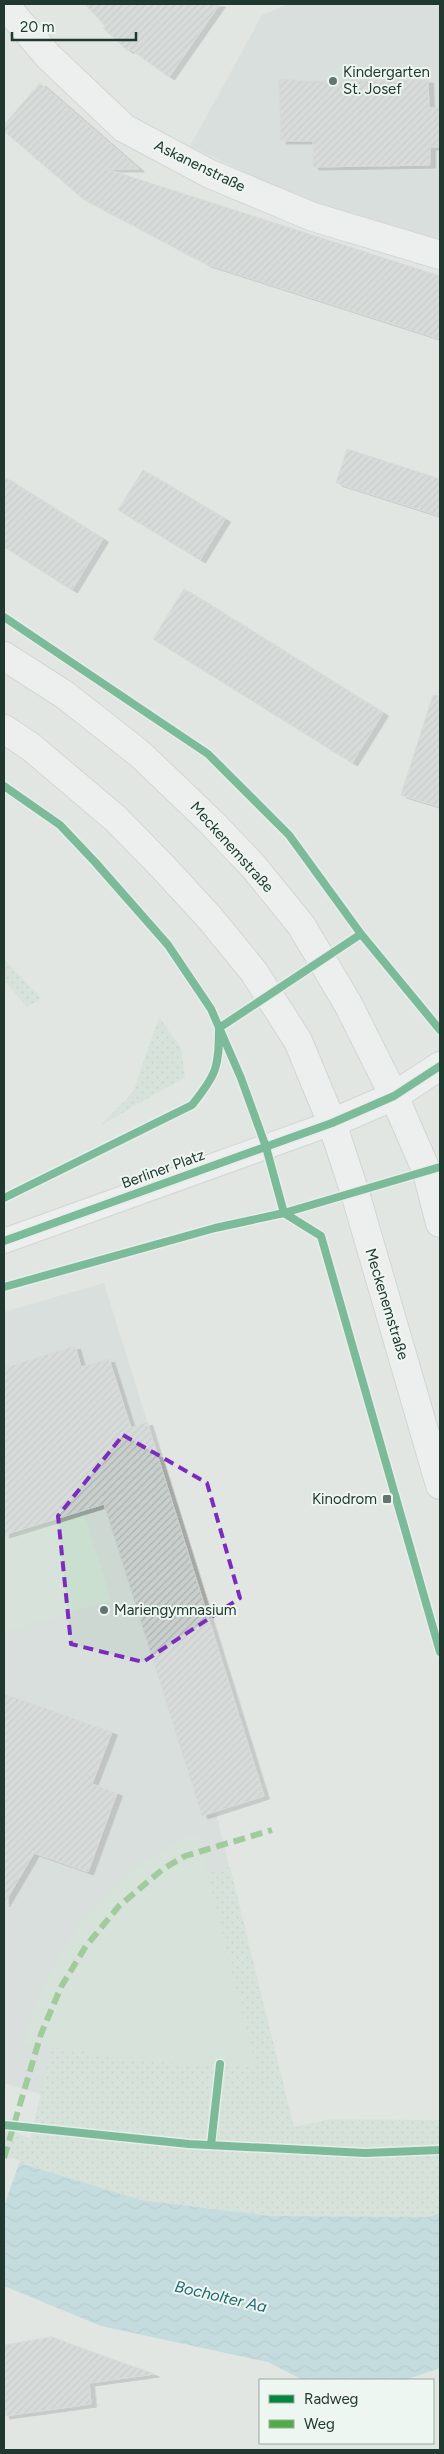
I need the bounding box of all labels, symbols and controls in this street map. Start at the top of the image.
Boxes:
scale bar [12,10,136,42]
text: 20 m [20,18,54,36]
place label: Kindergarten St. Josef [343,63,430,98]
marker: Kindergarten St. Josef [327,75,339,87]
street label: Askanenstraße [152,136,248,196]
street label: Meckenemstraße [187,798,277,896]
street label: Berliner Platz [119,1146,207,1192]
street label: Meckenemstraße [361,1246,413,1362]
place label: Kinodrom [312,1490,377,1508]
marker: Kinodrom [381,1493,393,1505]
place label: Mariengymnasium [114,1601,237,1619]
marker: Mariengymnasium [98,1604,110,1616]
water label: Bocholter Aa [173,2277,269,2316]
legend [259,2379,434,2444]
text: Radweg [304,2390,358,2408]
text: Weg [304,2415,335,2433]

